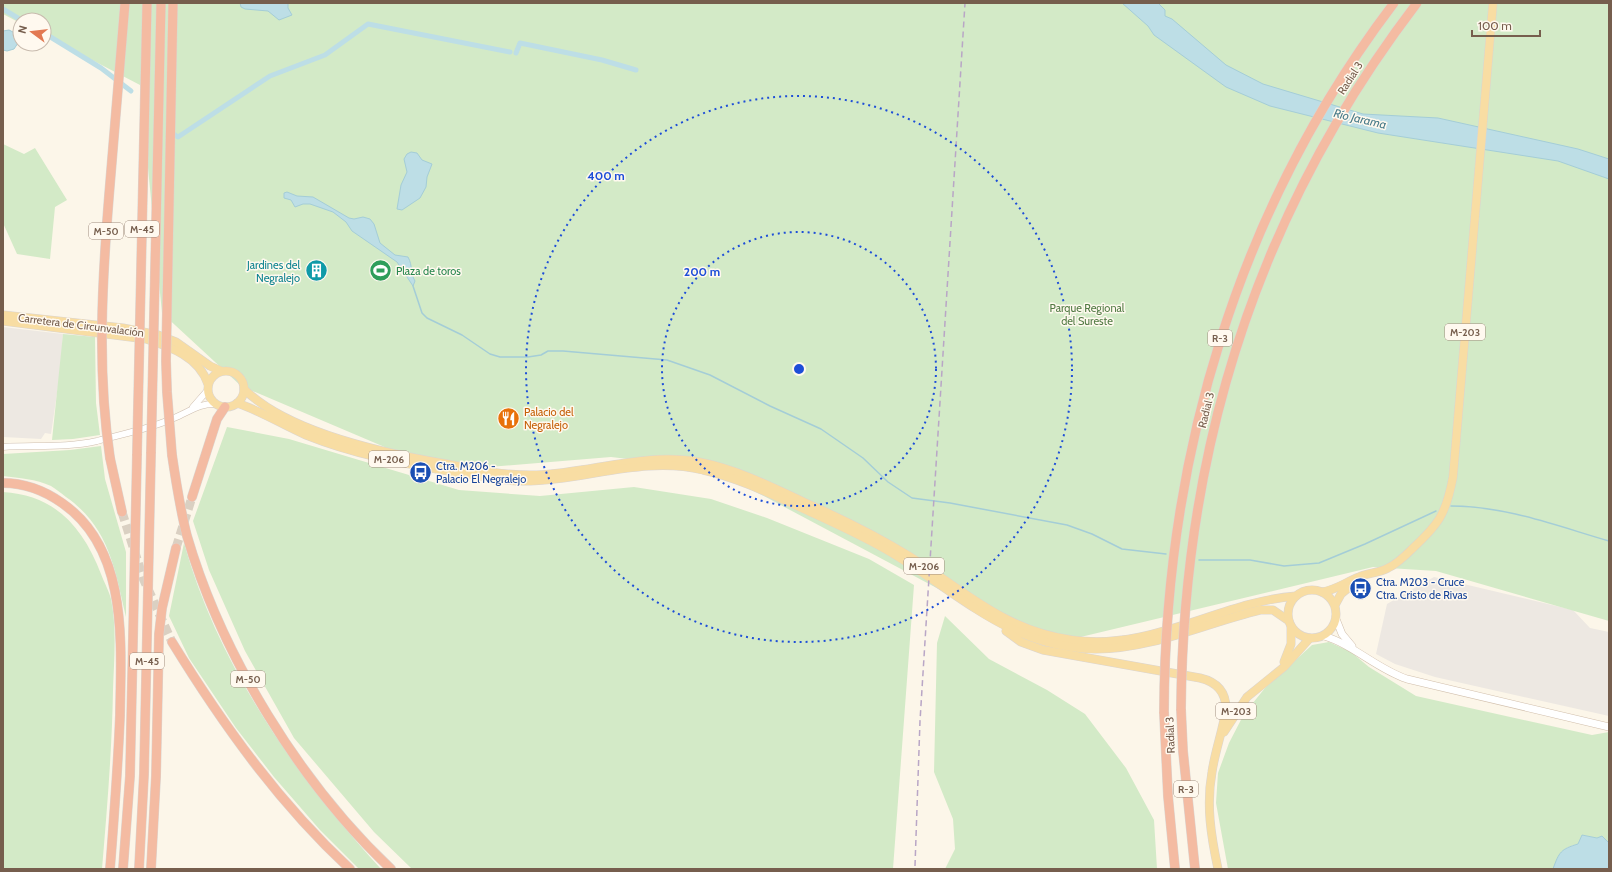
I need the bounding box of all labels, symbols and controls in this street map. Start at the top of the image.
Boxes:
north arrow [12,12,52,52]
scale bar [1472,12,1540,38]
text: 100 m [1478,18,1512,33]
text: N [15,24,30,35]
street label: Radial 3 [1334,59,1366,97]
water label: Río Jarama [1332,105,1388,132]
text: 400 m [587,168,625,183]
road number: M-45 [125,221,159,237]
road number: M-50 [89,223,123,239]
place label: Jardines del Negralejo [246,258,300,285]
building icon: Jardines del Negralejo [303,258,329,284]
sports icon: Plaza de toros [368,258,394,284]
place label: Plaza de toros [396,264,461,278]
text: 200 m [684,264,720,279]
park label: Parque Regional del Sureste [1050,301,1125,328]
street label: Carretera de Circunvalación [17,310,145,340]
road number: M-203 [1445,324,1485,340]
road number: R-3 [1208,330,1232,346]
centre of rings [792,362,806,376]
street label: Radial 3 [1195,391,1217,429]
restaurant icon: Palacio del Negralejo [495,405,521,431]
place label: Palacio del Negralejo [524,405,574,432]
road number: M-206 [369,451,409,467]
bus stop icon: Ctra. M206 - Palacio El Negralejo [408,459,434,485]
place label: Ctra. M206 - Palacio El Negralejo [436,459,526,486]
road number: M-206 [904,558,944,574]
bus stop icon: Ctra. M203 - Cruce Ctra. Cristo de Rivas [1347,575,1373,601]
place label: Ctra. M203 - Cruce Ctra. Cristo de Rivas [1376,575,1468,602]
road number: M-45 [130,653,164,669]
road number: M-50 [231,671,265,687]
road number: M-203 [1216,703,1256,719]
street label: Radial 3 [1162,716,1178,754]
road number: R-3 [1174,781,1198,797]

